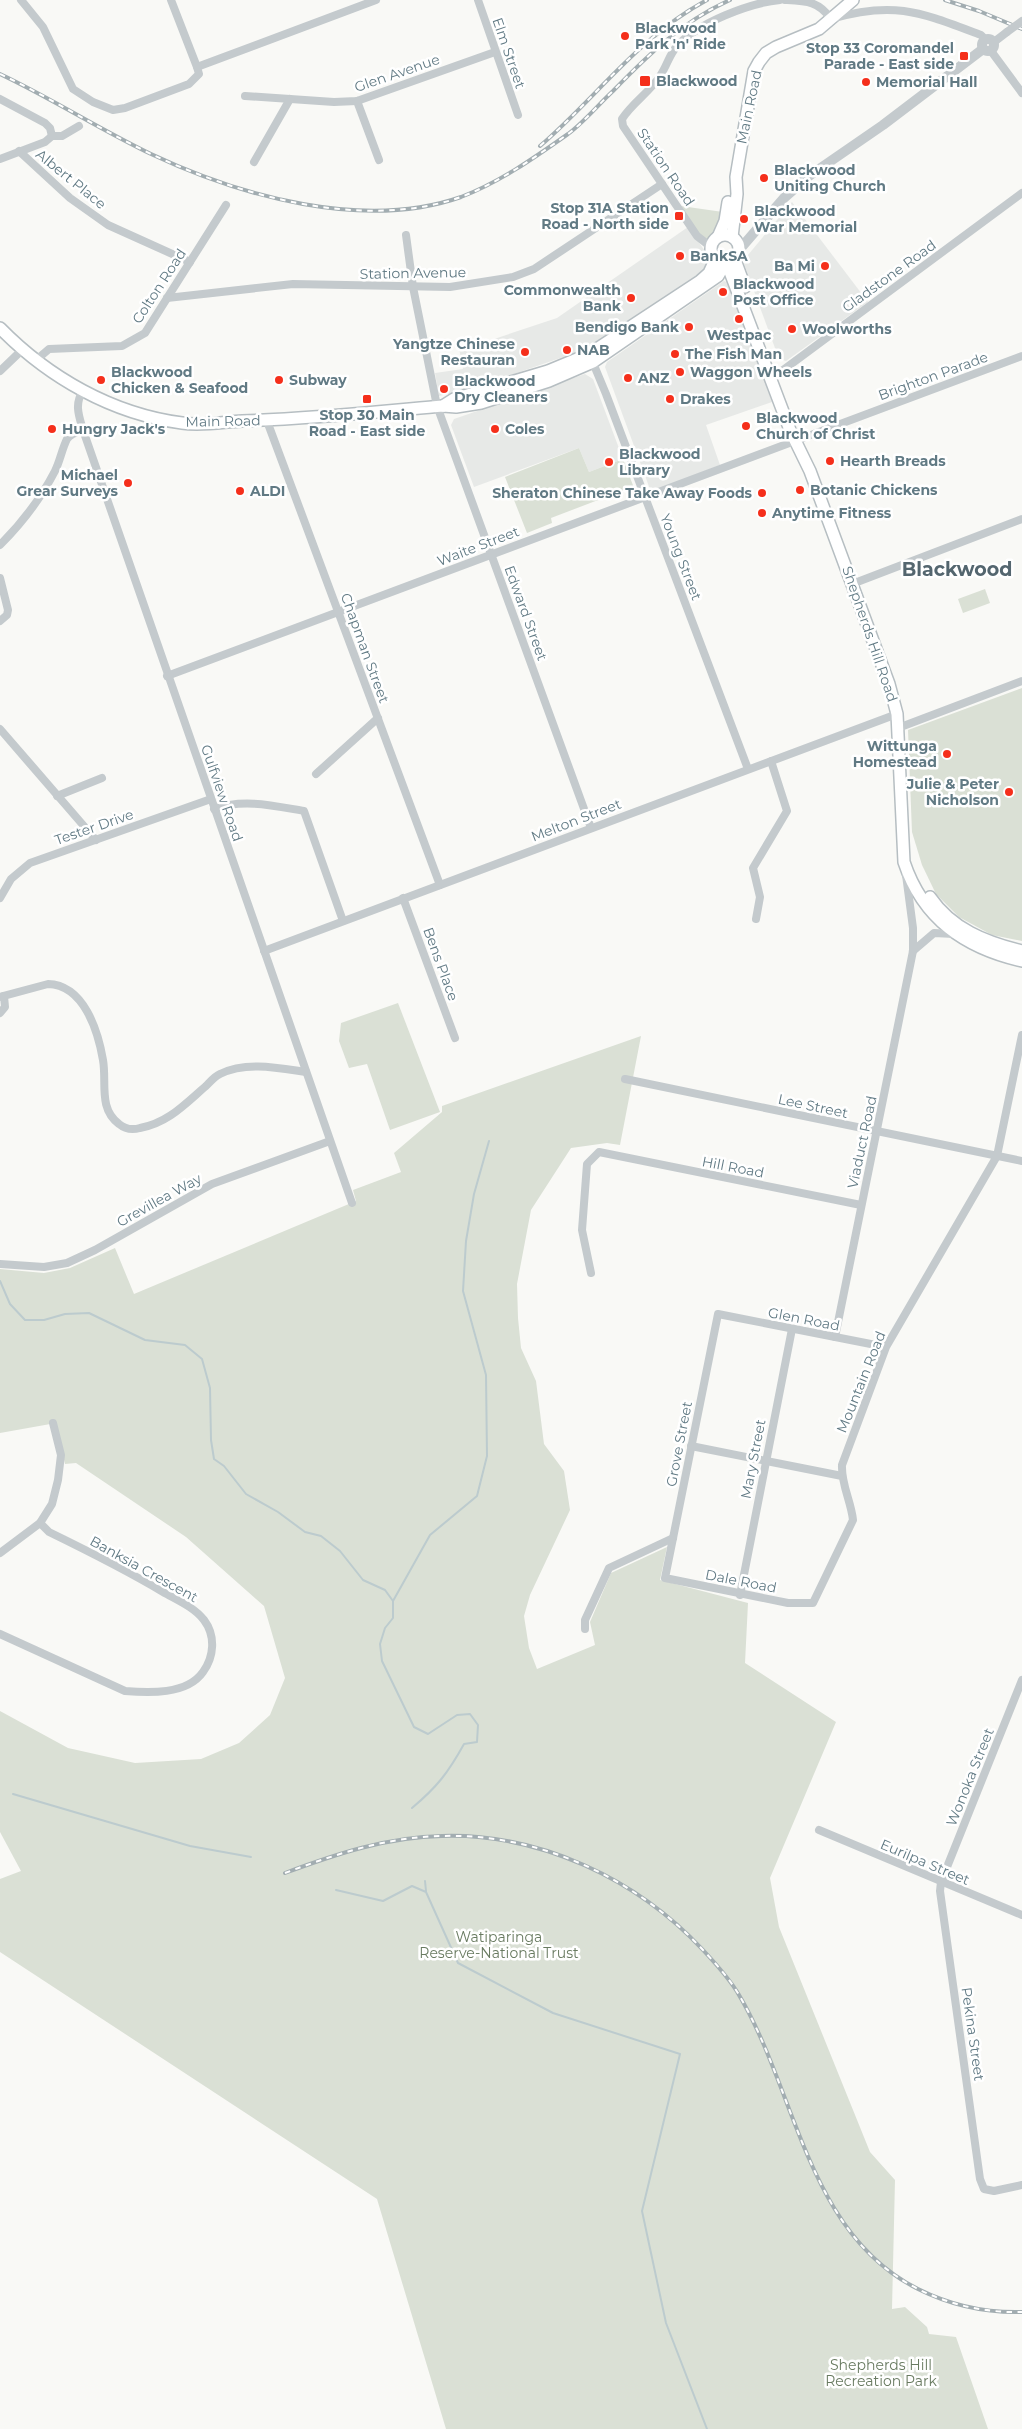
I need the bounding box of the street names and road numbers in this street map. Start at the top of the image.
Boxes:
street label: Elm Street [488,15,530,91]
street label: Glen Avenue [352,50,442,96]
street label: Main Road [732,68,766,146]
street label: Station Road [633,125,699,209]
street label: Albert Place [32,145,110,213]
street label: Gladstone Road [839,236,939,316]
street label: Colton Road [128,245,190,327]
street label: Station Avenue [360,263,466,283]
street label: Brighton Parade [876,348,990,404]
street label: Main Road [185,411,261,431]
street label: Young Street [656,511,706,603]
street label: Waite Street [434,522,522,570]
street label: Edward Street [500,563,552,663]
street label: Shepherds Hill Road [838,564,902,704]
street label: Chapman Street [337,591,393,706]
street label: Gulfview Road [197,742,247,844]
street label: Melton Street [528,794,624,845]
street label: Tester Drive [52,805,136,849]
street label: Bens Place [419,925,463,1003]
street label: Lee Street [776,1090,850,1122]
street label: Viaduct Road [843,1094,881,1190]
street label: Hill Road [700,1152,766,1182]
street label: Grevillea Way [114,1169,205,1231]
street label: Glen Road [767,1303,841,1335]
street label: Mountain Road [832,1328,890,1436]
street label: Grove Street [662,1399,696,1488]
street label: Mary Street [736,1417,770,1500]
street label: Banksia Crescent [87,1532,202,1606]
street label: Dale Road [704,1565,778,1597]
street label: Wonoka Street [942,1725,998,1829]
street label: Eurilpa Street [878,1835,973,1889]
street label: Pekina Street [958,1986,989,2082]

